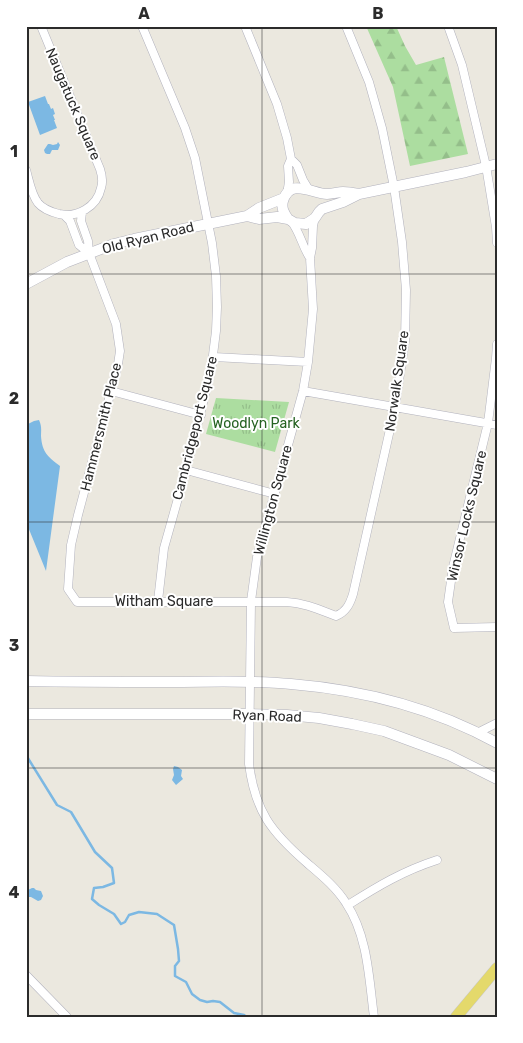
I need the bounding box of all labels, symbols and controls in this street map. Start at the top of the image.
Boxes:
text: A [138,4,150,23]
text: B [372,4,384,23]
street label: Naugatuck Square [42,45,104,163]
text: 1 [10,142,18,161]
street label: Old Ryan Road [100,218,196,258]
street label: Norwalk Square [381,329,413,433]
street label: Cambridgeport Square [169,354,221,502]
street label: Hammersmith Place [77,361,125,493]
text: 2 [9,389,19,408]
park label: Woodlyn Park [212,415,301,432]
street label: Willington Square [250,443,296,557]
street label: Winsor Locks Square [444,449,490,583]
street label: Witham Square [115,593,213,610]
text: 3 [9,636,19,655]
street label: Ryan Road [232,706,302,726]
text: 4 [9,883,20,902]

